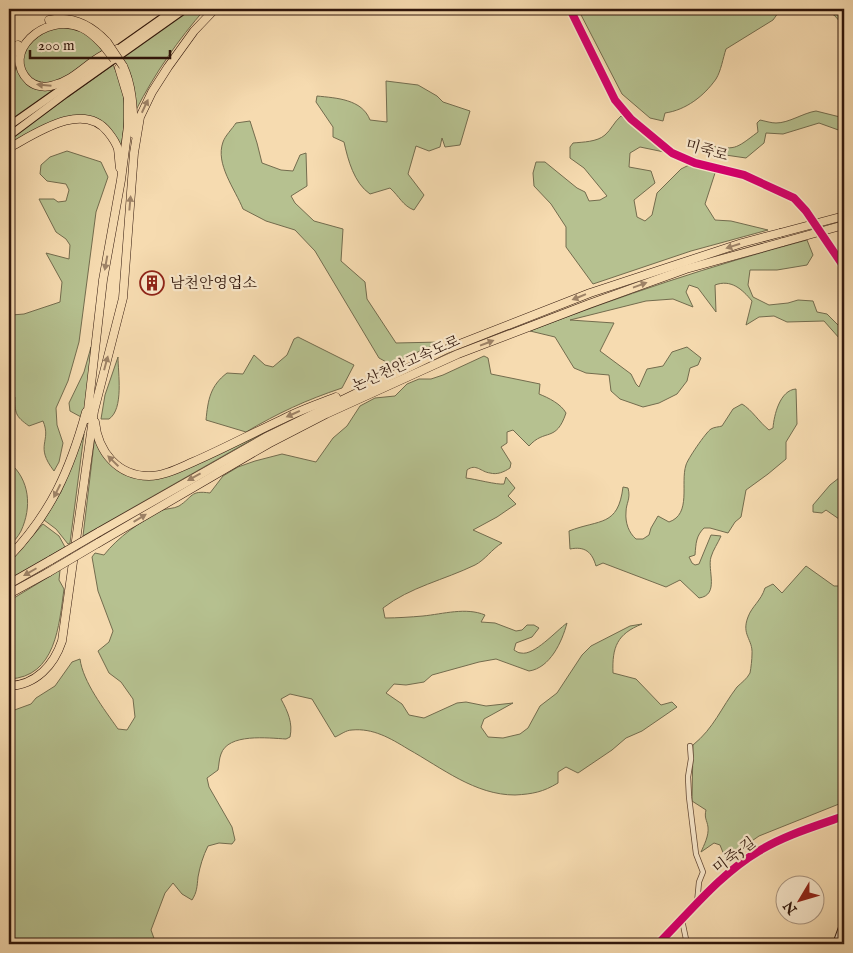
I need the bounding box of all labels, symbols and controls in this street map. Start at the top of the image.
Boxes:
scale bar [30,28,170,60]
text: 200 m [38,36,75,55]
one-way arrow [36,81,52,89]
one-way arrow [142,99,150,113]
street label: 미죽로 [683,135,731,166]
one-way arrow [126,195,134,211]
one-way arrow [726,243,741,250]
one-way arrow [102,255,110,271]
building icon: 남천안영업소 [139,270,165,296]
place label: 남천안영업소 [170,274,257,293]
one-way arrow [632,281,647,288]
one-way arrow [571,293,586,301]
street label: 논산천안고속도로 [349,331,463,396]
one-way arrow [480,338,495,346]
one-way arrow [102,356,110,371]
one-way arrow [286,411,300,419]
one-way arrow [107,455,119,467]
one-way arrow [188,472,201,481]
one-way arrow [53,484,61,498]
one-way arrow [133,514,146,523]
one-way arrow [23,568,36,577]
street label: 미죽5길 [709,833,760,878]
north arrow [776,876,826,926]
text: N [780,897,802,918]

